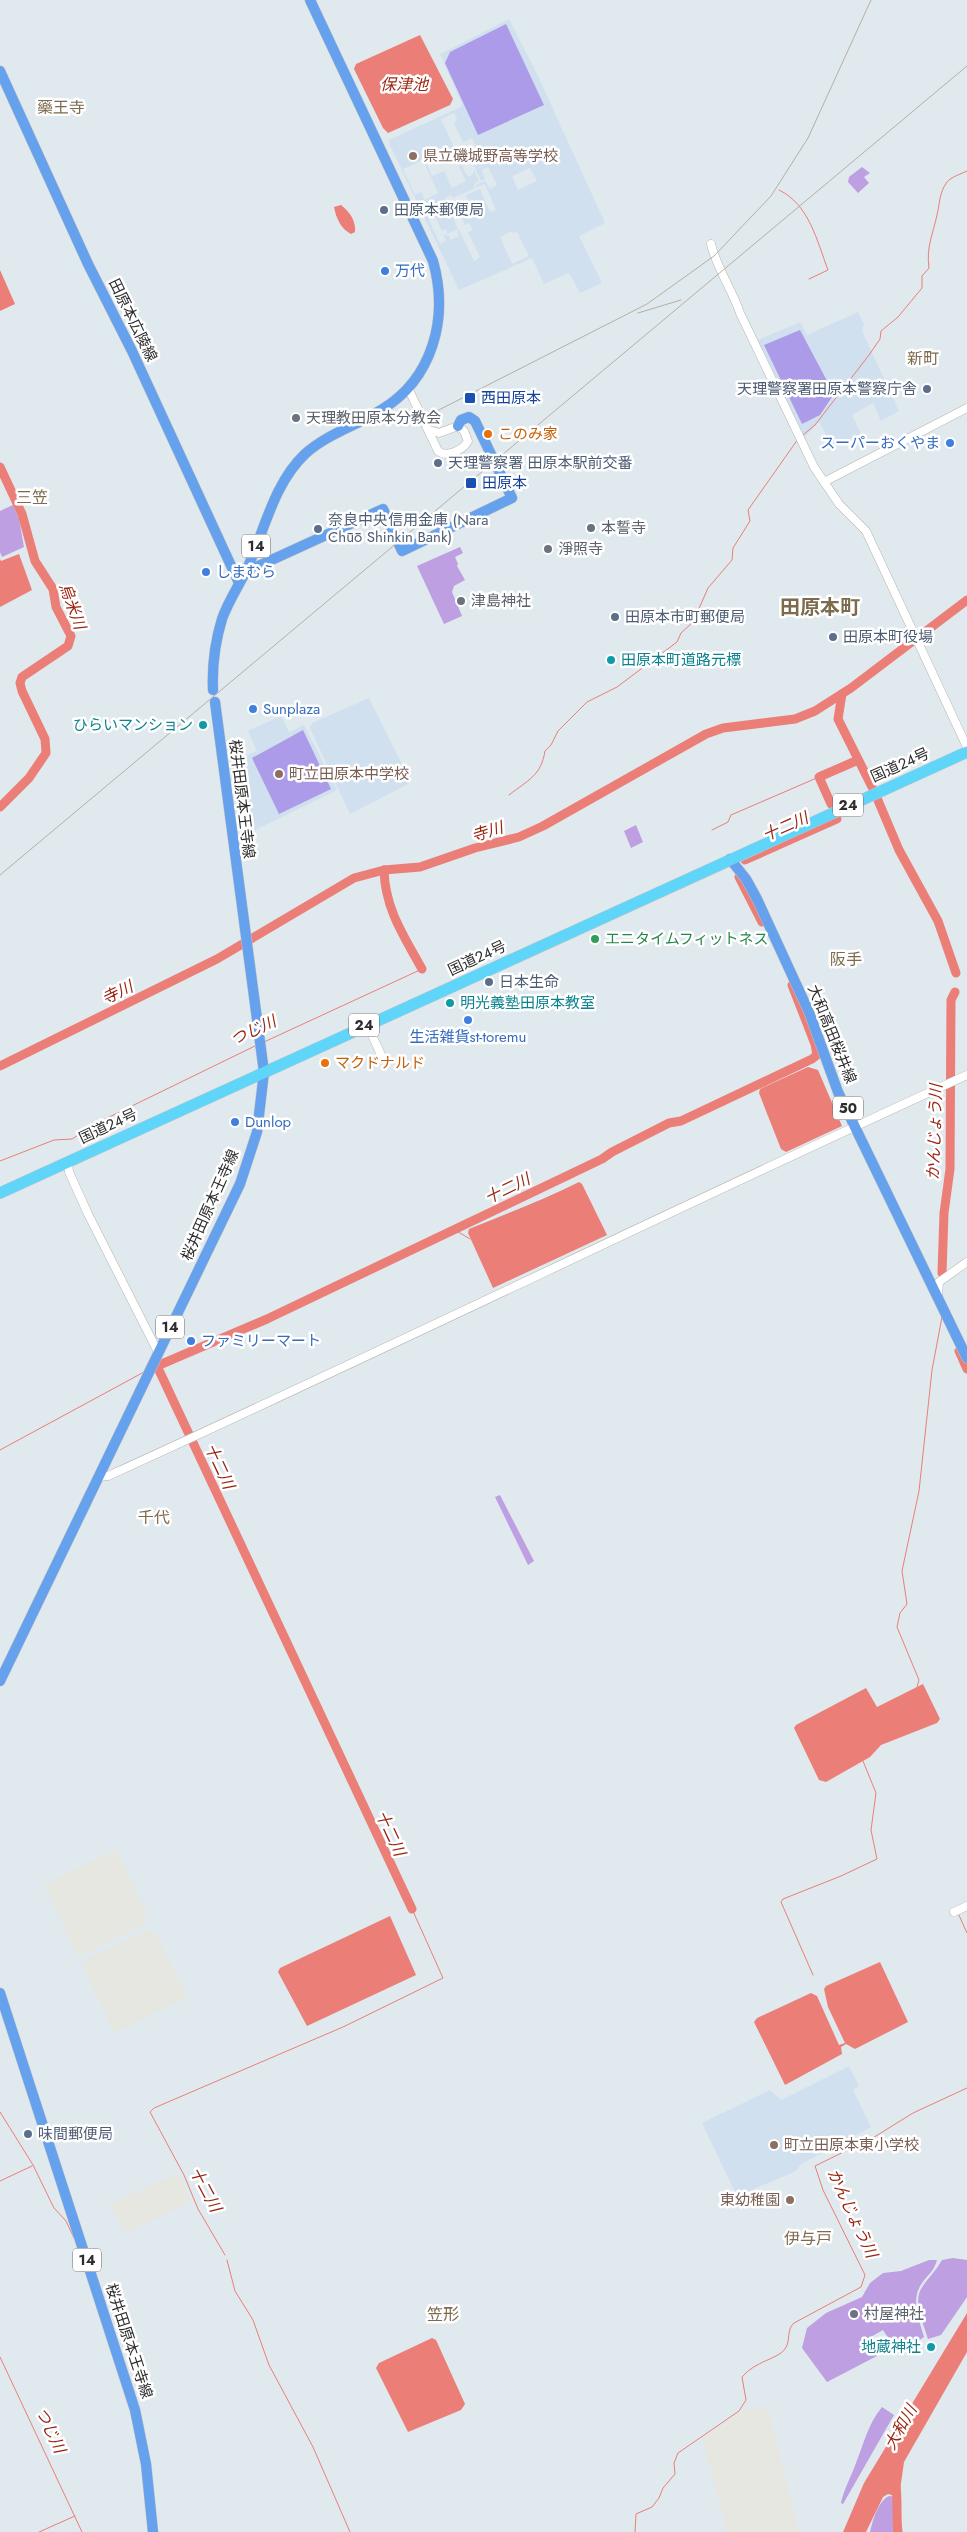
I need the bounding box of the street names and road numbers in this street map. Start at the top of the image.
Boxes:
street label: 田原本広陵線 [103,275,163,365]
road number: 14 [242,534,270,558]
street label: 桜井田原本王寺線 [224,738,260,860]
street label: 国道24号 [867,742,933,788]
road number: 24 [833,794,863,816]
street label: 国道24号 [444,935,510,981]
street label: 大和高田桜井線 [802,981,862,1087]
road number: 24 [349,1014,379,1036]
road number: 50 [833,1096,863,1120]
street label: 国道24号 [75,1103,141,1149]
street label: 桜井田原本王寺線 [176,1146,244,1264]
road number: 14 [156,1315,184,1338]
road number: 14 [73,2248,101,2272]
street label: 桜井田原本王寺線 [100,2281,158,2401]

